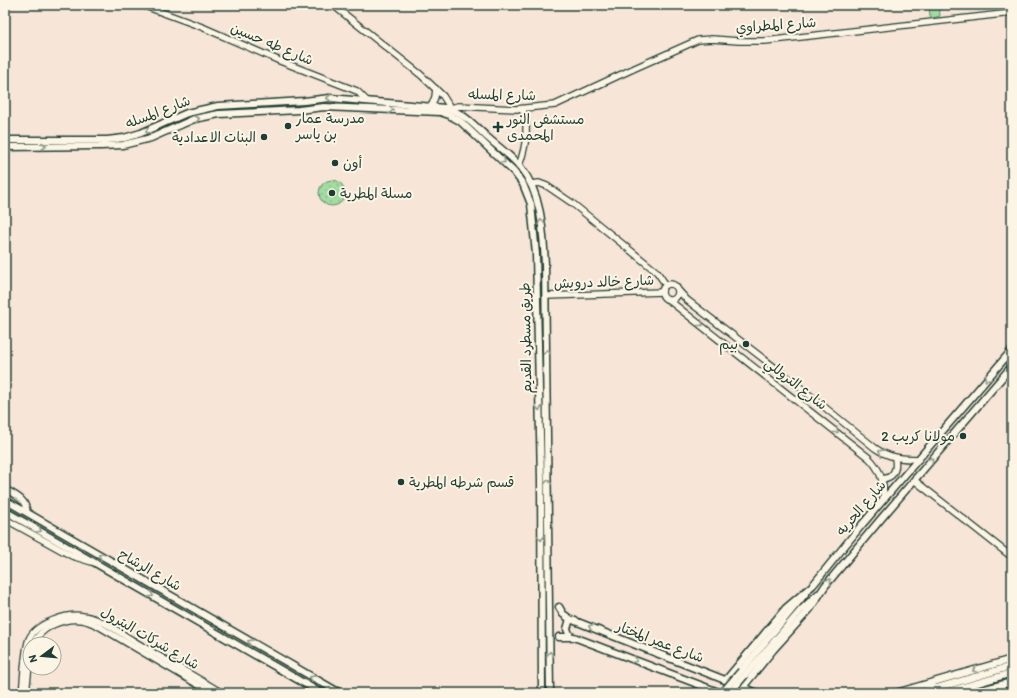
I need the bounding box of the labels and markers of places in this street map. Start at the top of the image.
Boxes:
place label: مدرسة عمار بن ياسر [295,110,365,143]
place label: مستشفى النور المحمدى [506,111,584,144]
marker: مدرسة عمار بن ياسر [283,121,293,131]
marker: مستشفى النور المحمدى [492,121,504,133]
place label: البنات الاعدادية [172,129,256,146]
marker: البنات الاعدادية [259,132,269,142]
place label: أون [343,155,362,172]
marker: أون [330,158,340,168]
place label: مسلة المطرية [340,185,412,202]
marker: مسلة المطرية [327,188,337,198]
place label: بيم [719,336,738,355]
marker: بيم [741,339,751,349]
place label: مولانا كريب 2 [881,428,955,446]
marker: مولانا كريب 2 [958,431,968,441]
place label: قسم شرطه المطرية [409,474,514,493]
marker: قسم شرطه المطرية [396,477,406,487]

